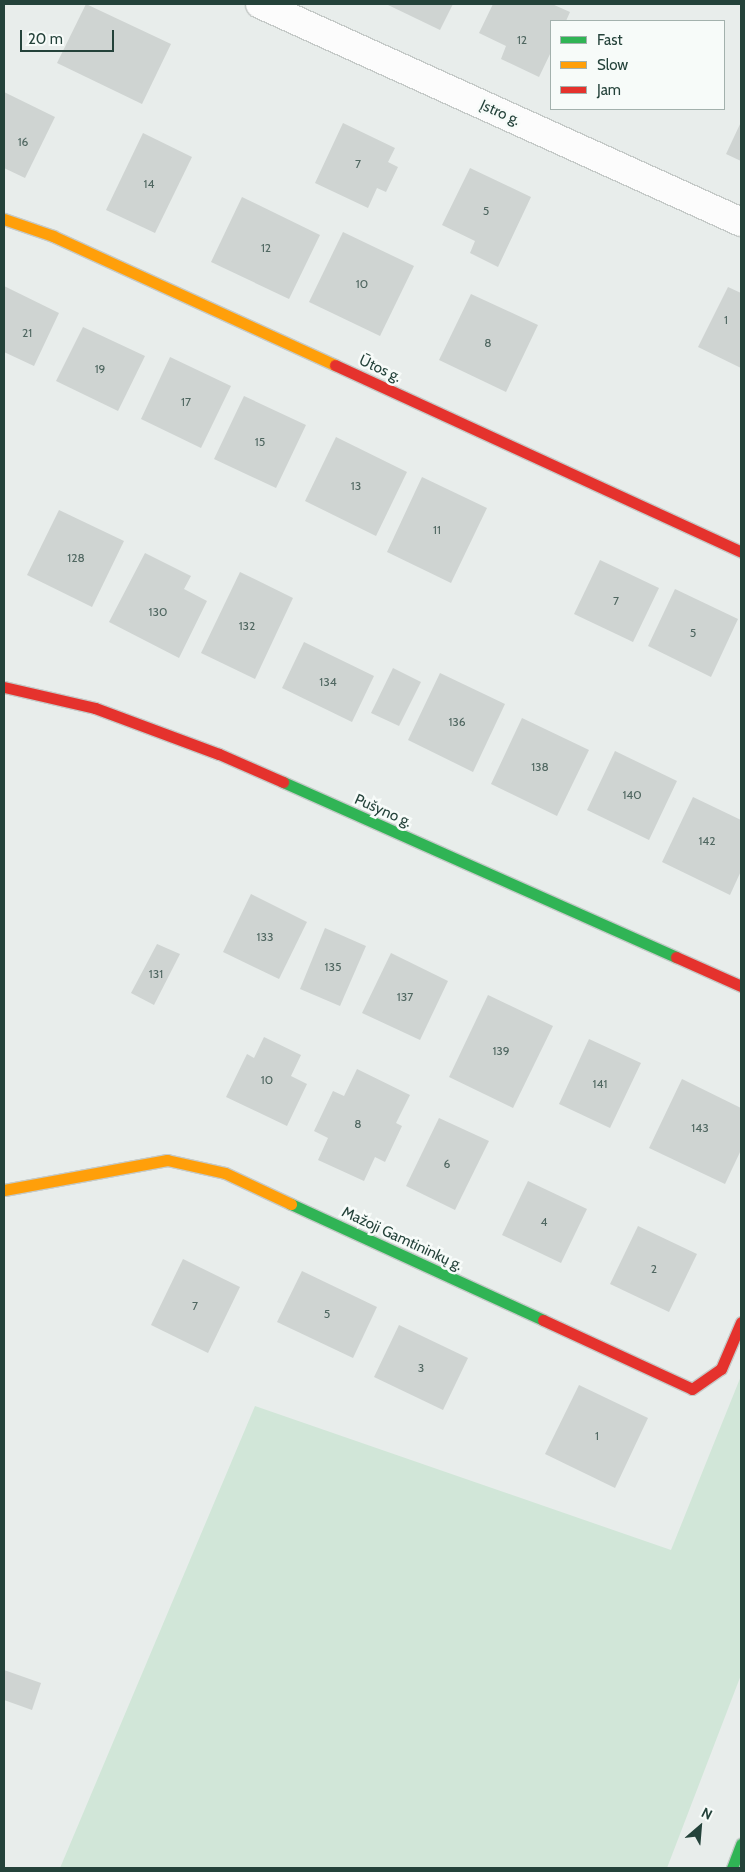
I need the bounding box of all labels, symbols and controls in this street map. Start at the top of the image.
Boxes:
scale bar [22,20,116,52]
legend [550,20,725,110]
text: 20 m [28,30,63,48]
text: Fast [597,31,622,49]
house number: 12 [517,33,527,47]
text: Slow [597,56,628,74]
text: Jam [597,81,621,99]
street label: Įstro g. [477,96,523,130]
house number: 16 [18,135,28,149]
house number: 7 [355,157,361,171]
house number: 14 [144,177,154,191]
house number: 5 [483,204,489,218]
house number: 12 [261,241,271,255]
house number: 10 [356,277,368,291]
house number: 1 [724,313,728,327]
house number: 21 [22,326,32,340]
house number: 8 [484,336,492,350]
street label: Ūtos g. [356,351,404,387]
house number: 19 [95,362,105,376]
house number: 17 [181,395,191,409]
house number: 15 [255,435,265,449]
house number: 13 [351,479,361,493]
house number: 11 [433,523,441,537]
house number: 128 [67,551,85,565]
house number: 7 [613,594,619,608]
house number: 130 [149,605,167,619]
house number: 132 [239,619,255,633]
house number: 5 [690,626,696,640]
house number: 134 [319,675,337,689]
house number: 136 [448,715,466,729]
house number: 138 [531,760,549,774]
house number: 140 [622,788,642,802]
street label: Pušyno g. [352,790,414,832]
house number: 142 [698,834,716,848]
house number: 133 [257,930,273,944]
house number: 135 [325,960,341,974]
house number: 131 [149,967,163,981]
house number: 137 [397,990,413,1004]
house number: 139 [492,1044,510,1058]
house number: 10 [261,1073,273,1087]
house number: 141 [593,1077,607,1091]
house number: 8 [354,1117,362,1131]
house number: 143 [691,1121,709,1135]
house number: 6 [444,1157,450,1171]
street label: Mažoji Gamtininkų g. [339,1203,465,1275]
house number: 4 [541,1215,547,1229]
house number: 2 [651,1262,657,1276]
house number: 7 [192,1299,198,1313]
house number: 5 [324,1307,330,1321]
house number: 3 [418,1361,424,1375]
house number: 1 [595,1429,599,1443]
north arrow [675,1802,725,1852]
text: N [698,1803,715,1824]

